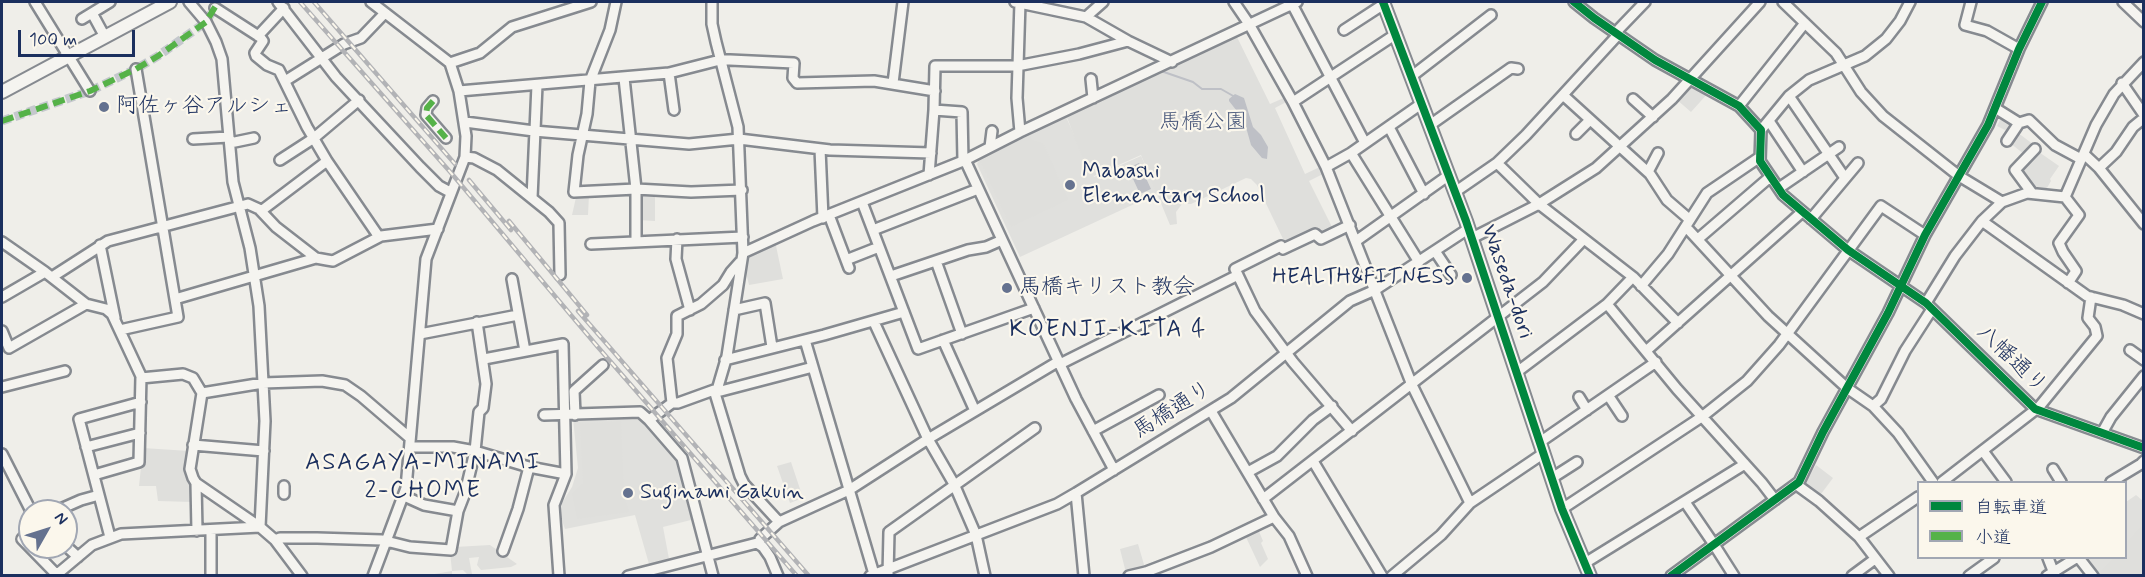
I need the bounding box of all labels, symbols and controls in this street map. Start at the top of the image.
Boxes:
scale bar [21,18,138,56]
text: 100 m [29,28,77,52]
place label: 阿佐ヶ谷アルシェ [116,94,292,120]
marker: 阿佐ヶ谷アルシェ [97,100,111,114]
park label: 馬橋公園 [1159,110,1247,136]
place label: Mabashi Elementary School [1082,159,1265,210]
marker: Mabashi Elementary School [1063,178,1077,192]
street label: Waseda-dori [1474,221,1538,343]
place label: HEALTH&FITNESS [1272,265,1455,291]
marker: HEALTH&FITNESS [1460,271,1474,285]
place label: 馬橋キリスト教会 [1019,275,1195,301]
marker: 馬橋キリスト教会 [1000,281,1014,295]
district label: KOENJI-KITA 4 [1010,317,1206,345]
street label: 八幡通り [1970,320,2052,400]
street label: 馬橋通り [1129,376,1217,446]
district label: ASAGAYA-MINAMI 2-CHOME [310,450,536,506]
place label: Suginami Gakuin [640,480,804,506]
legend [1917,481,2127,559]
marker: Suginami Gakuin [621,486,635,500]
text: 自転車道 [1975,496,2047,520]
north arrow [18,499,78,559]
text: N [49,508,72,529]
text: 小道 [1975,526,2011,550]

